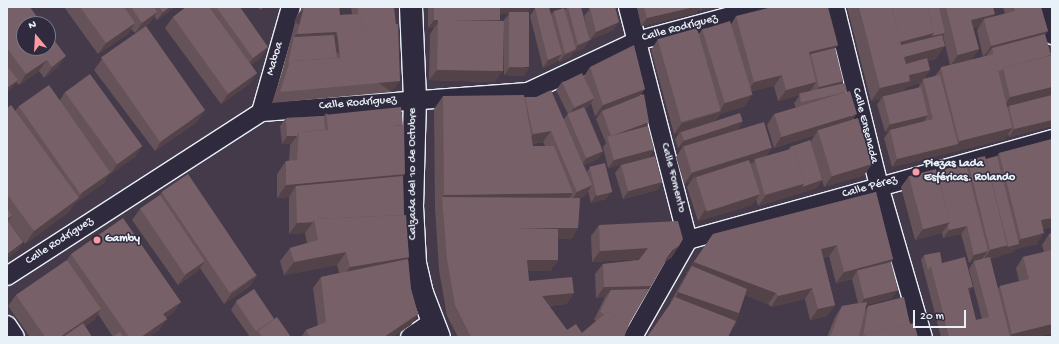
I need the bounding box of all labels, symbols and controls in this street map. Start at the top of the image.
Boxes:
street label: Calle Rodríguez [641,12,719,46]
north arrow [16,16,56,56]
text: N [27,19,38,32]
street label: Maboa [264,41,288,77]
street label: Calle Ensenada [848,87,880,165]
street label: Calle Rodríguez [319,93,397,115]
street label: Calzada del 10 de Octubre [407,108,421,240]
street label: Calle Fomento [656,142,688,214]
place label: Piezas Lada Esféricas. Rolando [924,158,1015,186]
marker: Piezas Lada Esféricas. Rolando [911,167,921,177]
street label: Calle Pérez [841,173,899,203]
street label: Calle Rodríguez [23,215,97,269]
place label: Gamby [105,233,140,247]
marker: Gamby [92,235,102,245]
scale bar [915,302,968,328]
text: 20 m [920,310,944,324]

